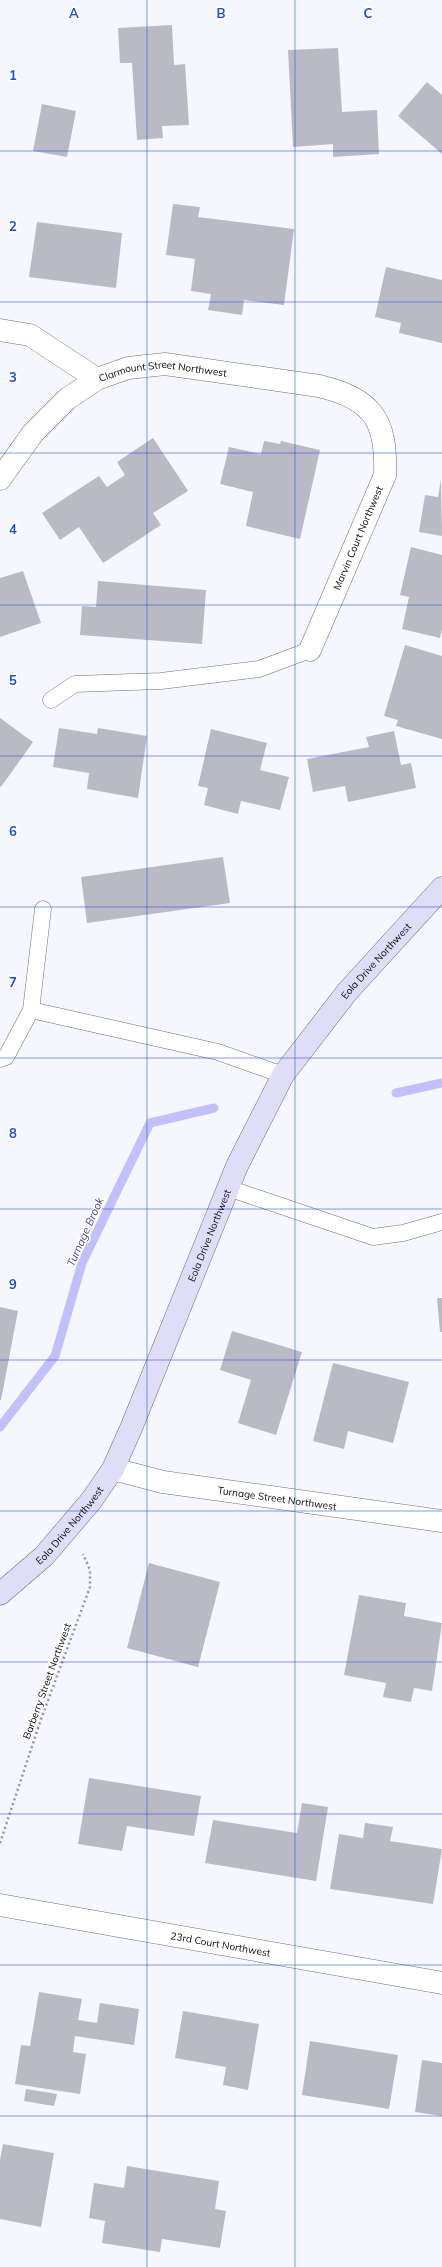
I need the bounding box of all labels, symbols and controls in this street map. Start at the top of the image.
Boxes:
text: A [69,5,79,21]
text: B [217,5,226,21]
text: C [364,5,373,21]
text: 1 [9,67,17,83]
text: 2 [9,218,17,234]
street label: Clarmount Street Northwest [97,357,228,384]
text: 3 [9,369,17,385]
street label: Marvin Court Northwest [330,484,386,592]
text: 4 [9,521,17,537]
text: 5 [9,672,17,688]
text: 6 [9,823,17,839]
street label: Eola Drive Northwest [338,920,414,1001]
text: 7 [9,974,17,990]
text: 8 [9,1125,17,1141]
street label: Eola Drive Northwest [185,1187,234,1283]
water label: Turnage Brook [63,1195,107,1269]
text: 9 [9,1276,17,1292]
street label: Eola Drive Northwest [33,1483,106,1567]
street label: Turnage Street Northwest [217,1483,338,1513]
street label: Barberry Street Northwest [20,1621,74,1741]
street label: 23rd Court Northwest [170,1929,272,1959]

